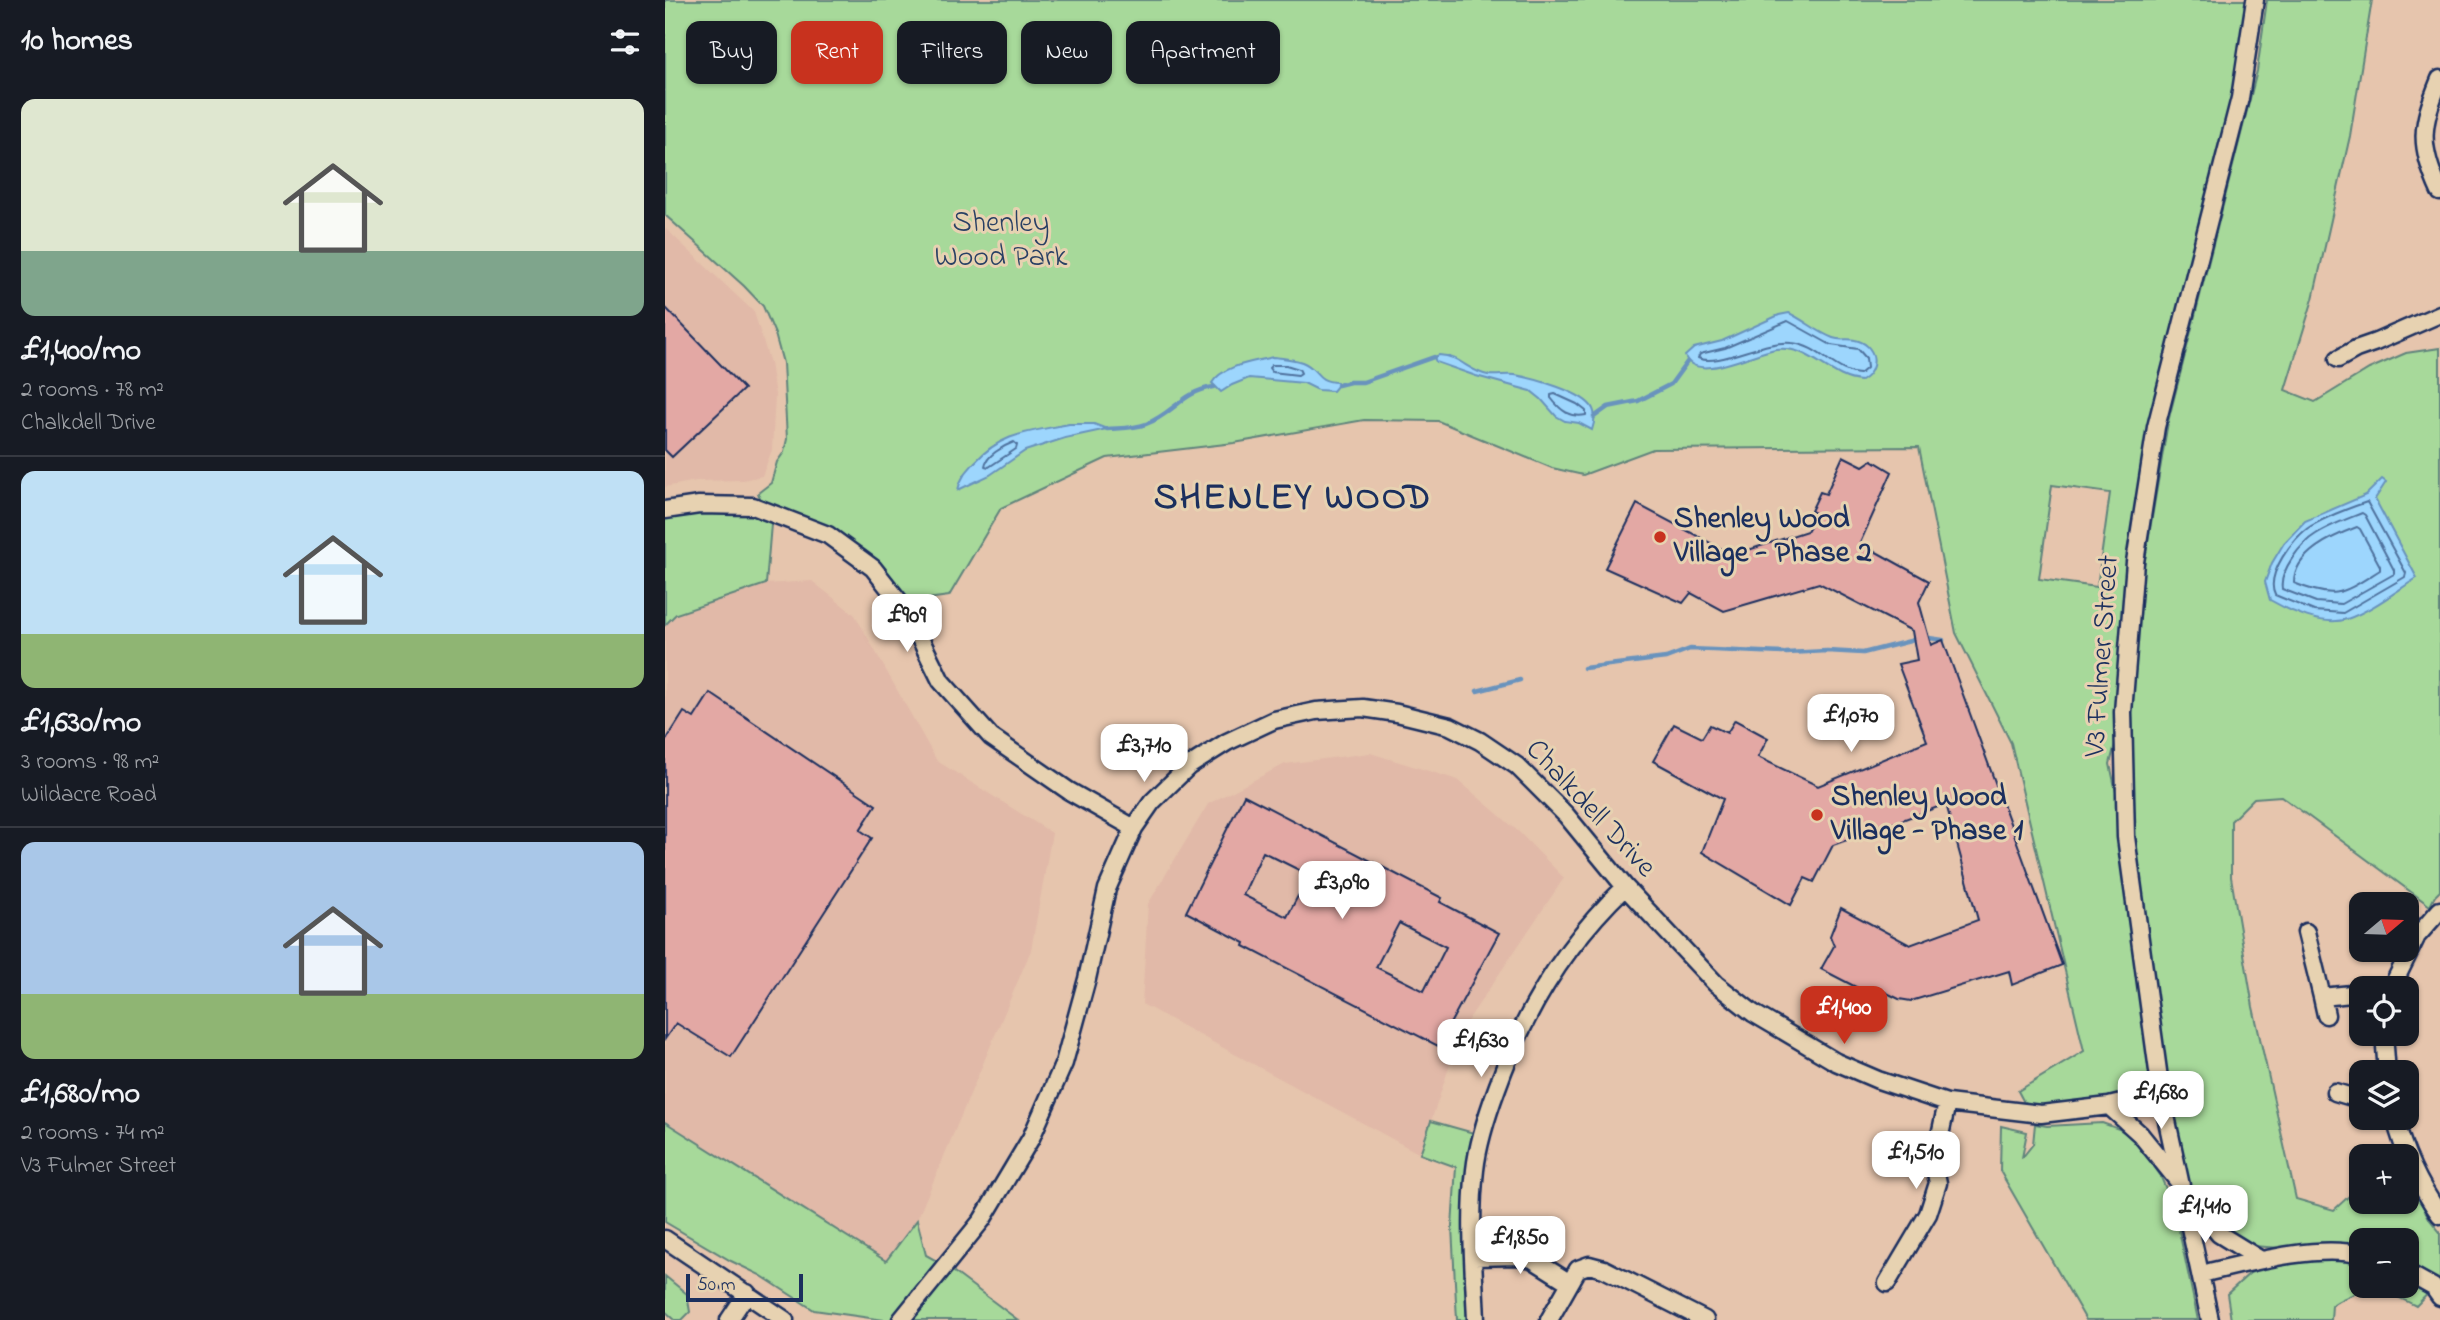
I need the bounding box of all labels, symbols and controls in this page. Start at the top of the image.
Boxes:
text: 10 homes [21,20,133,64]
chip: Buy [686,21,777,84]
chip: Rent [791,21,883,84]
chip: Filters [897,21,1007,84]
chip: New [1021,21,1112,84]
chip: Apartment [1126,21,1280,84]
icon: filters [606,23,644,61]
icon: home [270,145,396,271]
park label: Shenley Wood Park [934,202,1068,280]
text: £1,400/mo [21,330,141,374]
text: 2 rooms · 78 m² [21,374,164,407]
text: Chalkdell Drive [21,407,156,440]
district label: SHENLEY WOOD [1154,472,1432,526]
place label: Shenley Wood Village - Phase 2 [1673,498,1872,577]
icon: home [270,517,396,643]
marker: Shenley Wood Village - Phase 2 [1652,529,1668,545]
street label: V3 Fulmer Street [2074,553,2132,760]
pin: £909 [866,594,948,654]
text: £909 [888,600,926,633]
pin: £1,070 [1794,694,1908,754]
text: £1,070 [1823,700,1879,733]
text: £1,630/mo [21,702,141,746]
pin: £3,710 [1087,724,1201,784]
text: £3,710 [1117,730,1171,763]
street label: Chalkdell Drive [1514,730,1666,889]
text: 3 rooms · 98 m² [21,746,159,779]
place label: Shenley Wood Village - Phase 1 [1830,776,2024,855]
text: Wildacre Road [21,779,157,812]
marker: Shenley Wood Village - Phase 1 [1809,807,1825,823]
pin: £3,090 [1285,862,1399,921]
text: £3,090 [1315,867,1369,900]
icon: home [270,888,396,1014]
north arrow [2349,892,2419,962]
map controls [2349,892,2419,1298]
button: locate [2349,976,2419,1046]
pin: £1,400 [1787,986,1901,1046]
text: £1,400 [1816,992,1872,1025]
pin: £1,630 [1424,1020,1538,1079]
text: £1,630 [1453,1025,1509,1058]
button: layers [2349,1060,2419,1130]
pin: £1,680 [2104,1072,2218,1131]
text: £1,680/mo [21,1073,140,1117]
text: £1,680 [2134,1077,2188,1110]
text: 2 rooms · 74 m² [21,1117,165,1150]
pin: £1,510 [1859,1132,1973,1191]
text: £1,510 [1888,1137,1944,1170]
button: + [2349,1144,2419,1214]
text: V3 Fulmer Street [21,1150,176,1183]
pin: £1,410 [2148,1186,2262,1245]
text: £1,410 [2179,1191,2231,1224]
pin: £1,850 [1463,1216,1577,1276]
text: £1,850 [1491,1222,1549,1255]
button: − [2349,1228,2419,1298]
scale bar [686,1271,803,1303]
text: 50 m [697,1272,736,1299]

